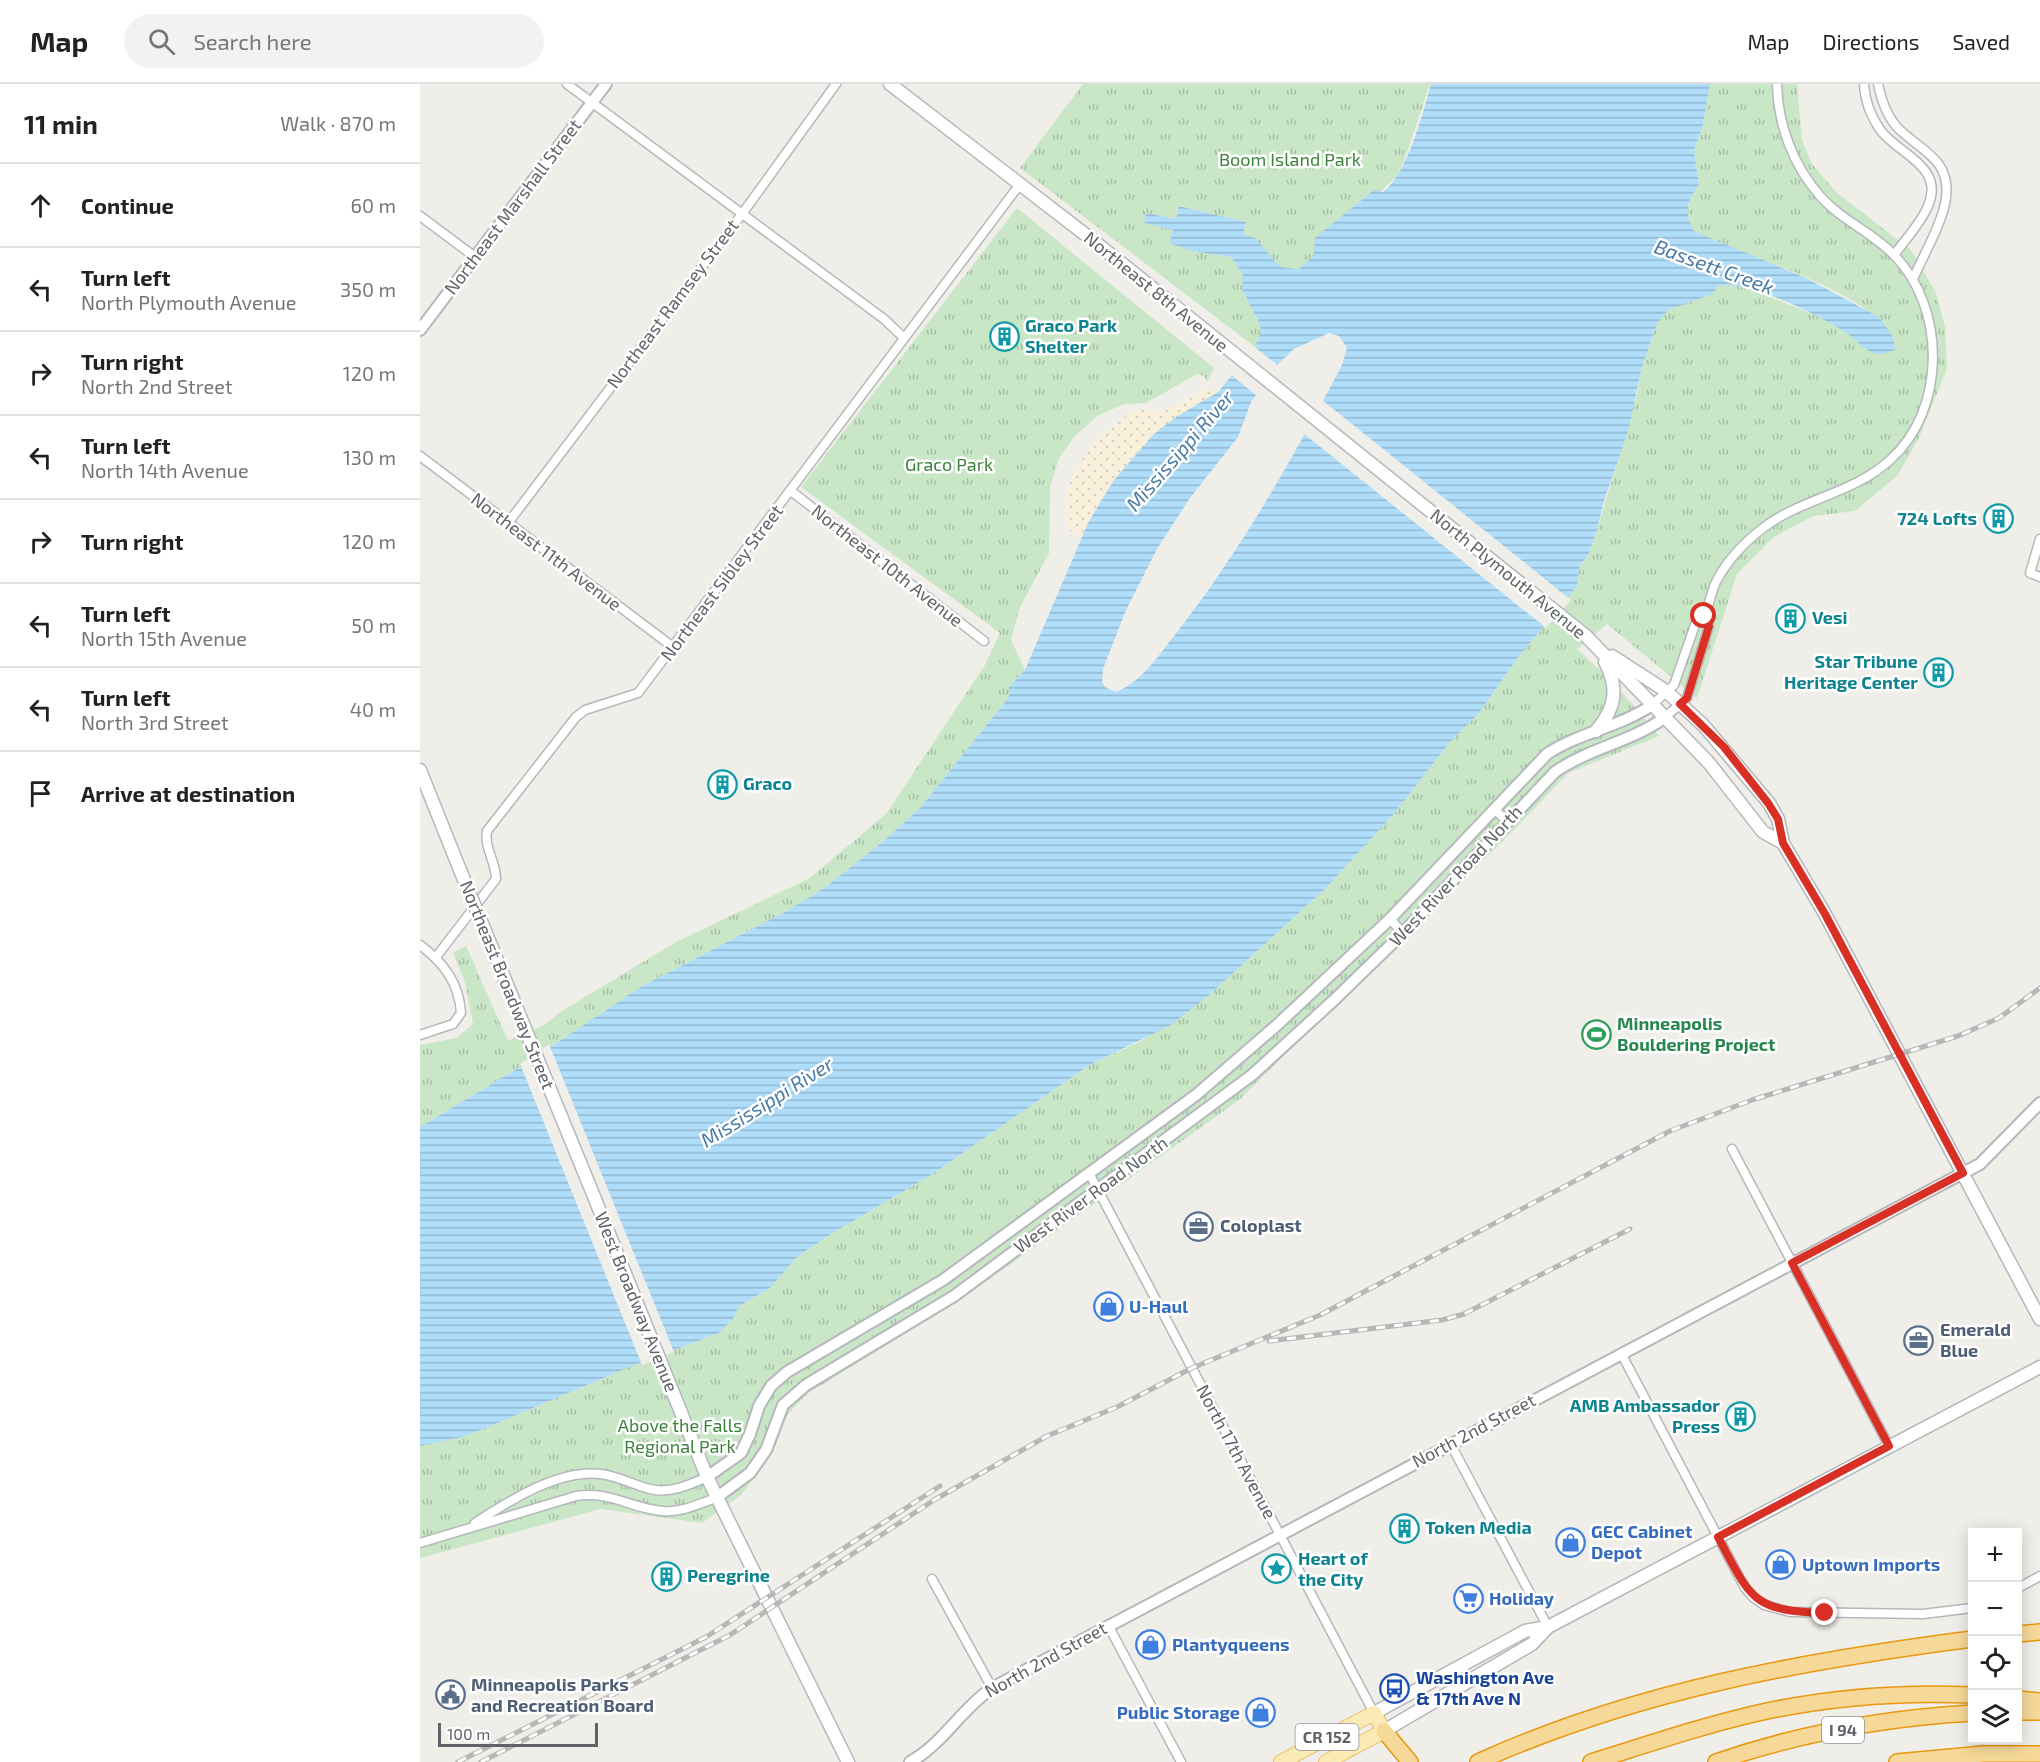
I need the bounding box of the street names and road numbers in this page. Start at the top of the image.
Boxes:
street label: Northeast Marshall Street [439,114,585,298]
street label: Northeast Ramsey Street [602,215,743,392]
street label: Northeast 8th Avenue [1080,226,1233,356]
street label: Northeast 11th Avenue [467,487,626,615]
street label: Northeast 10th Avenue [807,499,968,631]
street label: Northeast Sibley Street [655,500,787,665]
street label: North Plymouth Avenue [1426,504,1591,643]
street label: West River Road North [1384,800,1526,950]
street label: Northeast Broadway Street [456,877,560,1092]
street label: West River Road North [1009,1131,1172,1257]
street label: West Broadway Avenue [591,1208,683,1395]
street label: North 17th Avenue [1192,1381,1282,1523]
street label: North 2nd Street [1408,1388,1539,1472]
street label: North 2nd Street [981,1616,1111,1702]
road number: I 94 [1822,1717,1864,1743]
road number: CR 152 [1296,1724,1358,1750]

